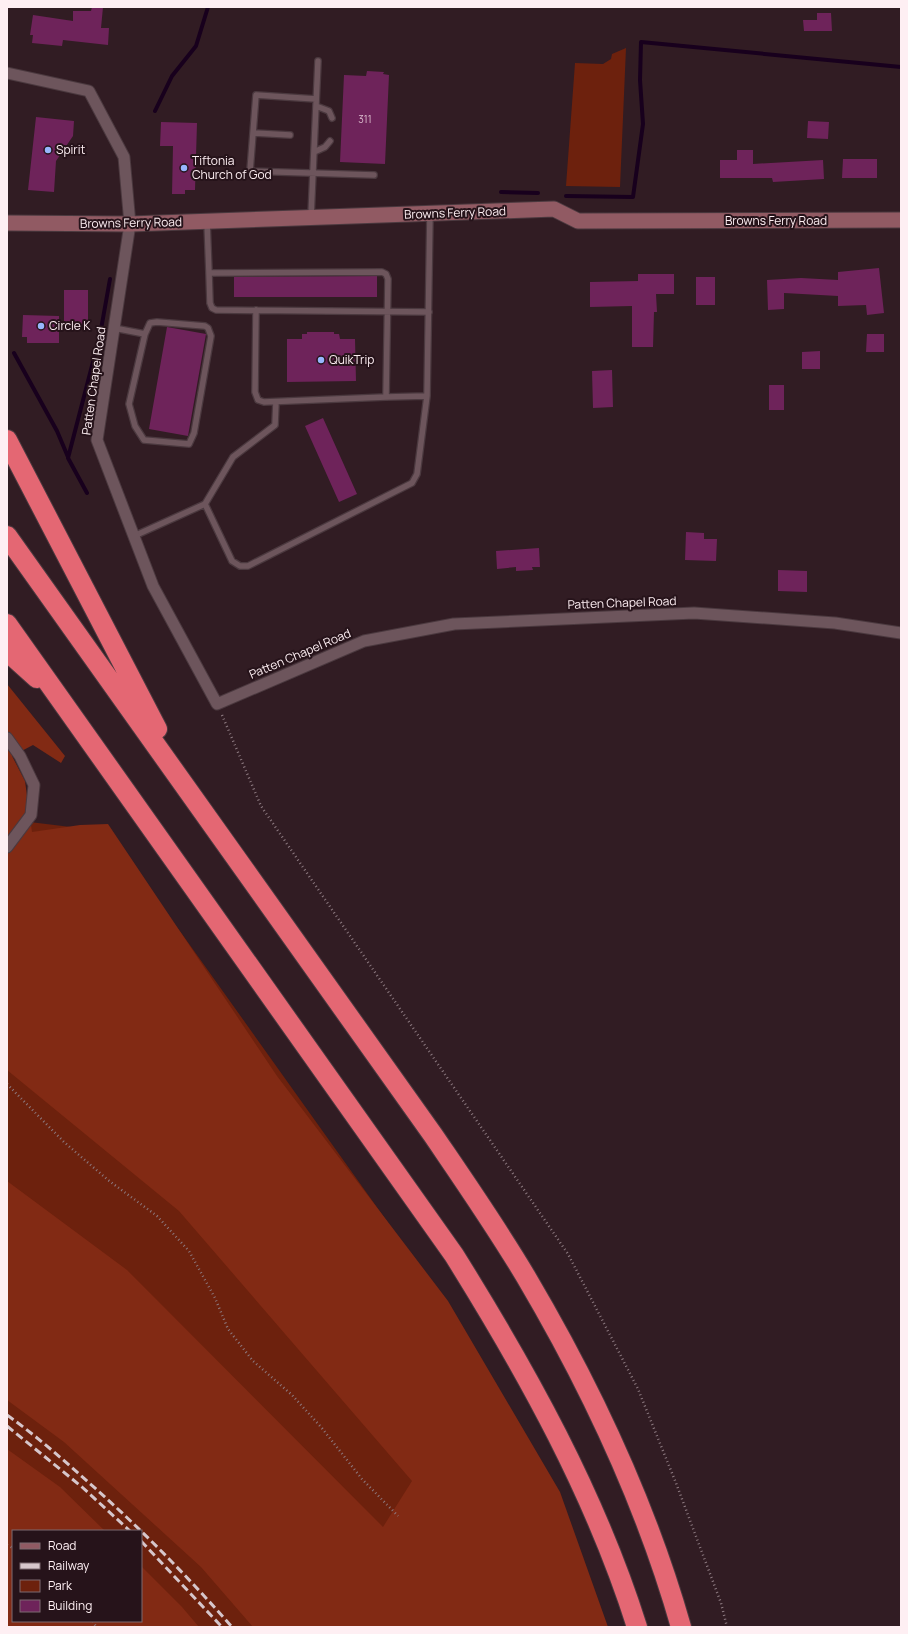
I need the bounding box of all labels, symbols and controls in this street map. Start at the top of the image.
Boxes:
house number: 311 [358,112,372,126]
place label: Spirit [56,141,85,158]
marker: Spirit [43,145,53,155]
place label: Tiftonia Church of God [192,152,272,183]
marker: Tiftonia Church of God [179,163,189,173]
street label: Browns Ferry Road [404,202,506,223]
street label: Browns Ferry Road [725,212,827,229]
street label: Browns Ferry Road [80,213,182,232]
place label: Circle K [49,317,91,334]
marker: Circle K [36,321,46,331]
street label: Patten Chapel Road [77,326,110,436]
place label: QuikTrip [329,351,374,368]
marker: QuikTrip [316,355,326,365]
street label: Patten Chapel Road [567,592,677,613]
street label: Patten Chapel Road [246,624,353,683]
legend [12,1530,142,1622]
text: Road [48,1537,76,1554]
text: Railway [48,1557,90,1574]
text: Park [48,1577,73,1594]
text: Building [48,1597,92,1614]

